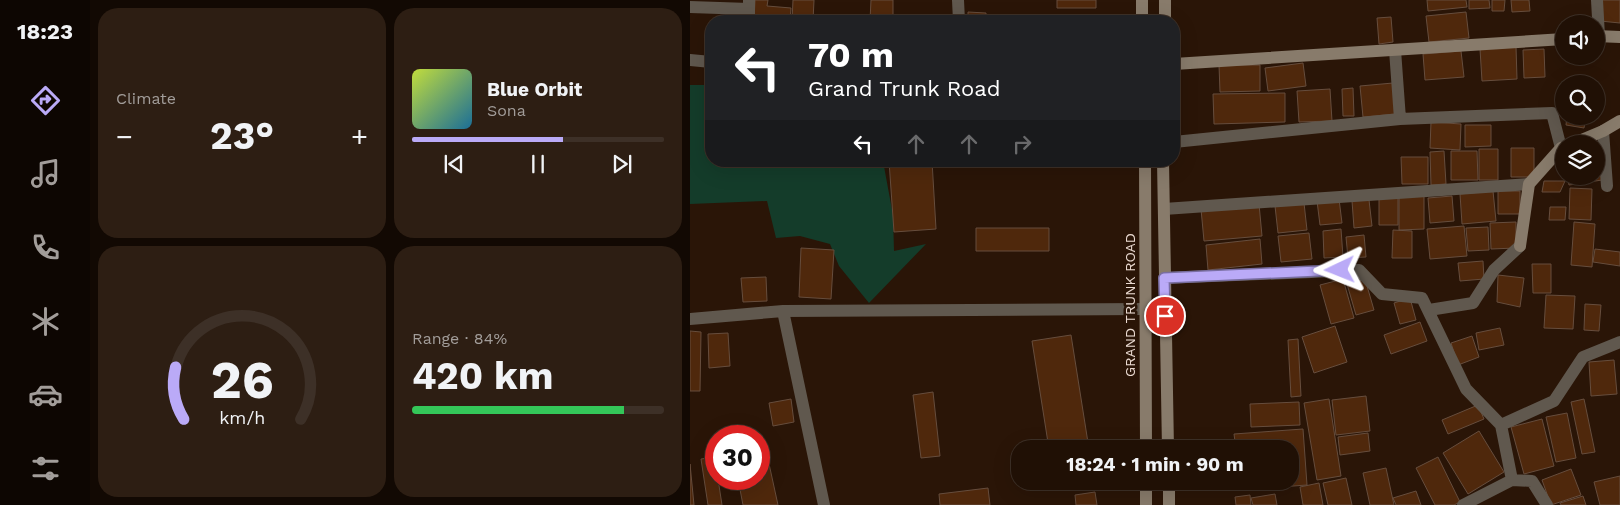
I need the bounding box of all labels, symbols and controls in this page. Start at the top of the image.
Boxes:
map controls [1555,15,1605,185]
button: sound [1555,15,1605,65]
text: 18:23 [17,19,73,44]
text: 70 m [808,34,894,76]
icon: left [725,35,790,100]
button: search [1555,75,1605,125]
text: Grand Trunk Road [808,76,1001,101]
text: Blue Orbit [487,78,582,101]
icon: directions [28,83,63,118]
text: Climate [116,89,176,108]
text: Sona [487,101,526,120]
text: 23° [210,114,274,158]
text: − [116,120,133,153]
text: + [351,120,368,153]
icon: left [849,130,877,158]
icon: ahead [902,130,930,158]
icon: ahead [955,130,983,158]
icon: right [1008,130,1036,158]
button: layers [1555,135,1605,185]
icon: previous [440,150,468,178]
icon: pause [524,150,552,178]
icon: next [608,150,636,178]
icon: music [28,156,63,191]
icon: phone [28,230,63,265]
street label: GRAND TRUNK ROAD [1122,233,1138,377]
position arrow [1313,243,1365,295]
pin [1144,295,1186,337]
icon: arrive [1151,302,1179,330]
icon: climate [28,304,63,339]
text: Range · 84% [412,329,507,348]
text: 26 [210,350,274,411]
text: 420 km [412,354,553,398]
icon: car [28,377,63,412]
text: km/h [219,407,265,428]
speed limit sign: 30 [705,425,770,490]
icon: filters [28,451,63,486]
text: 18:24 · 1 min · 90 m [1066,453,1244,476]

